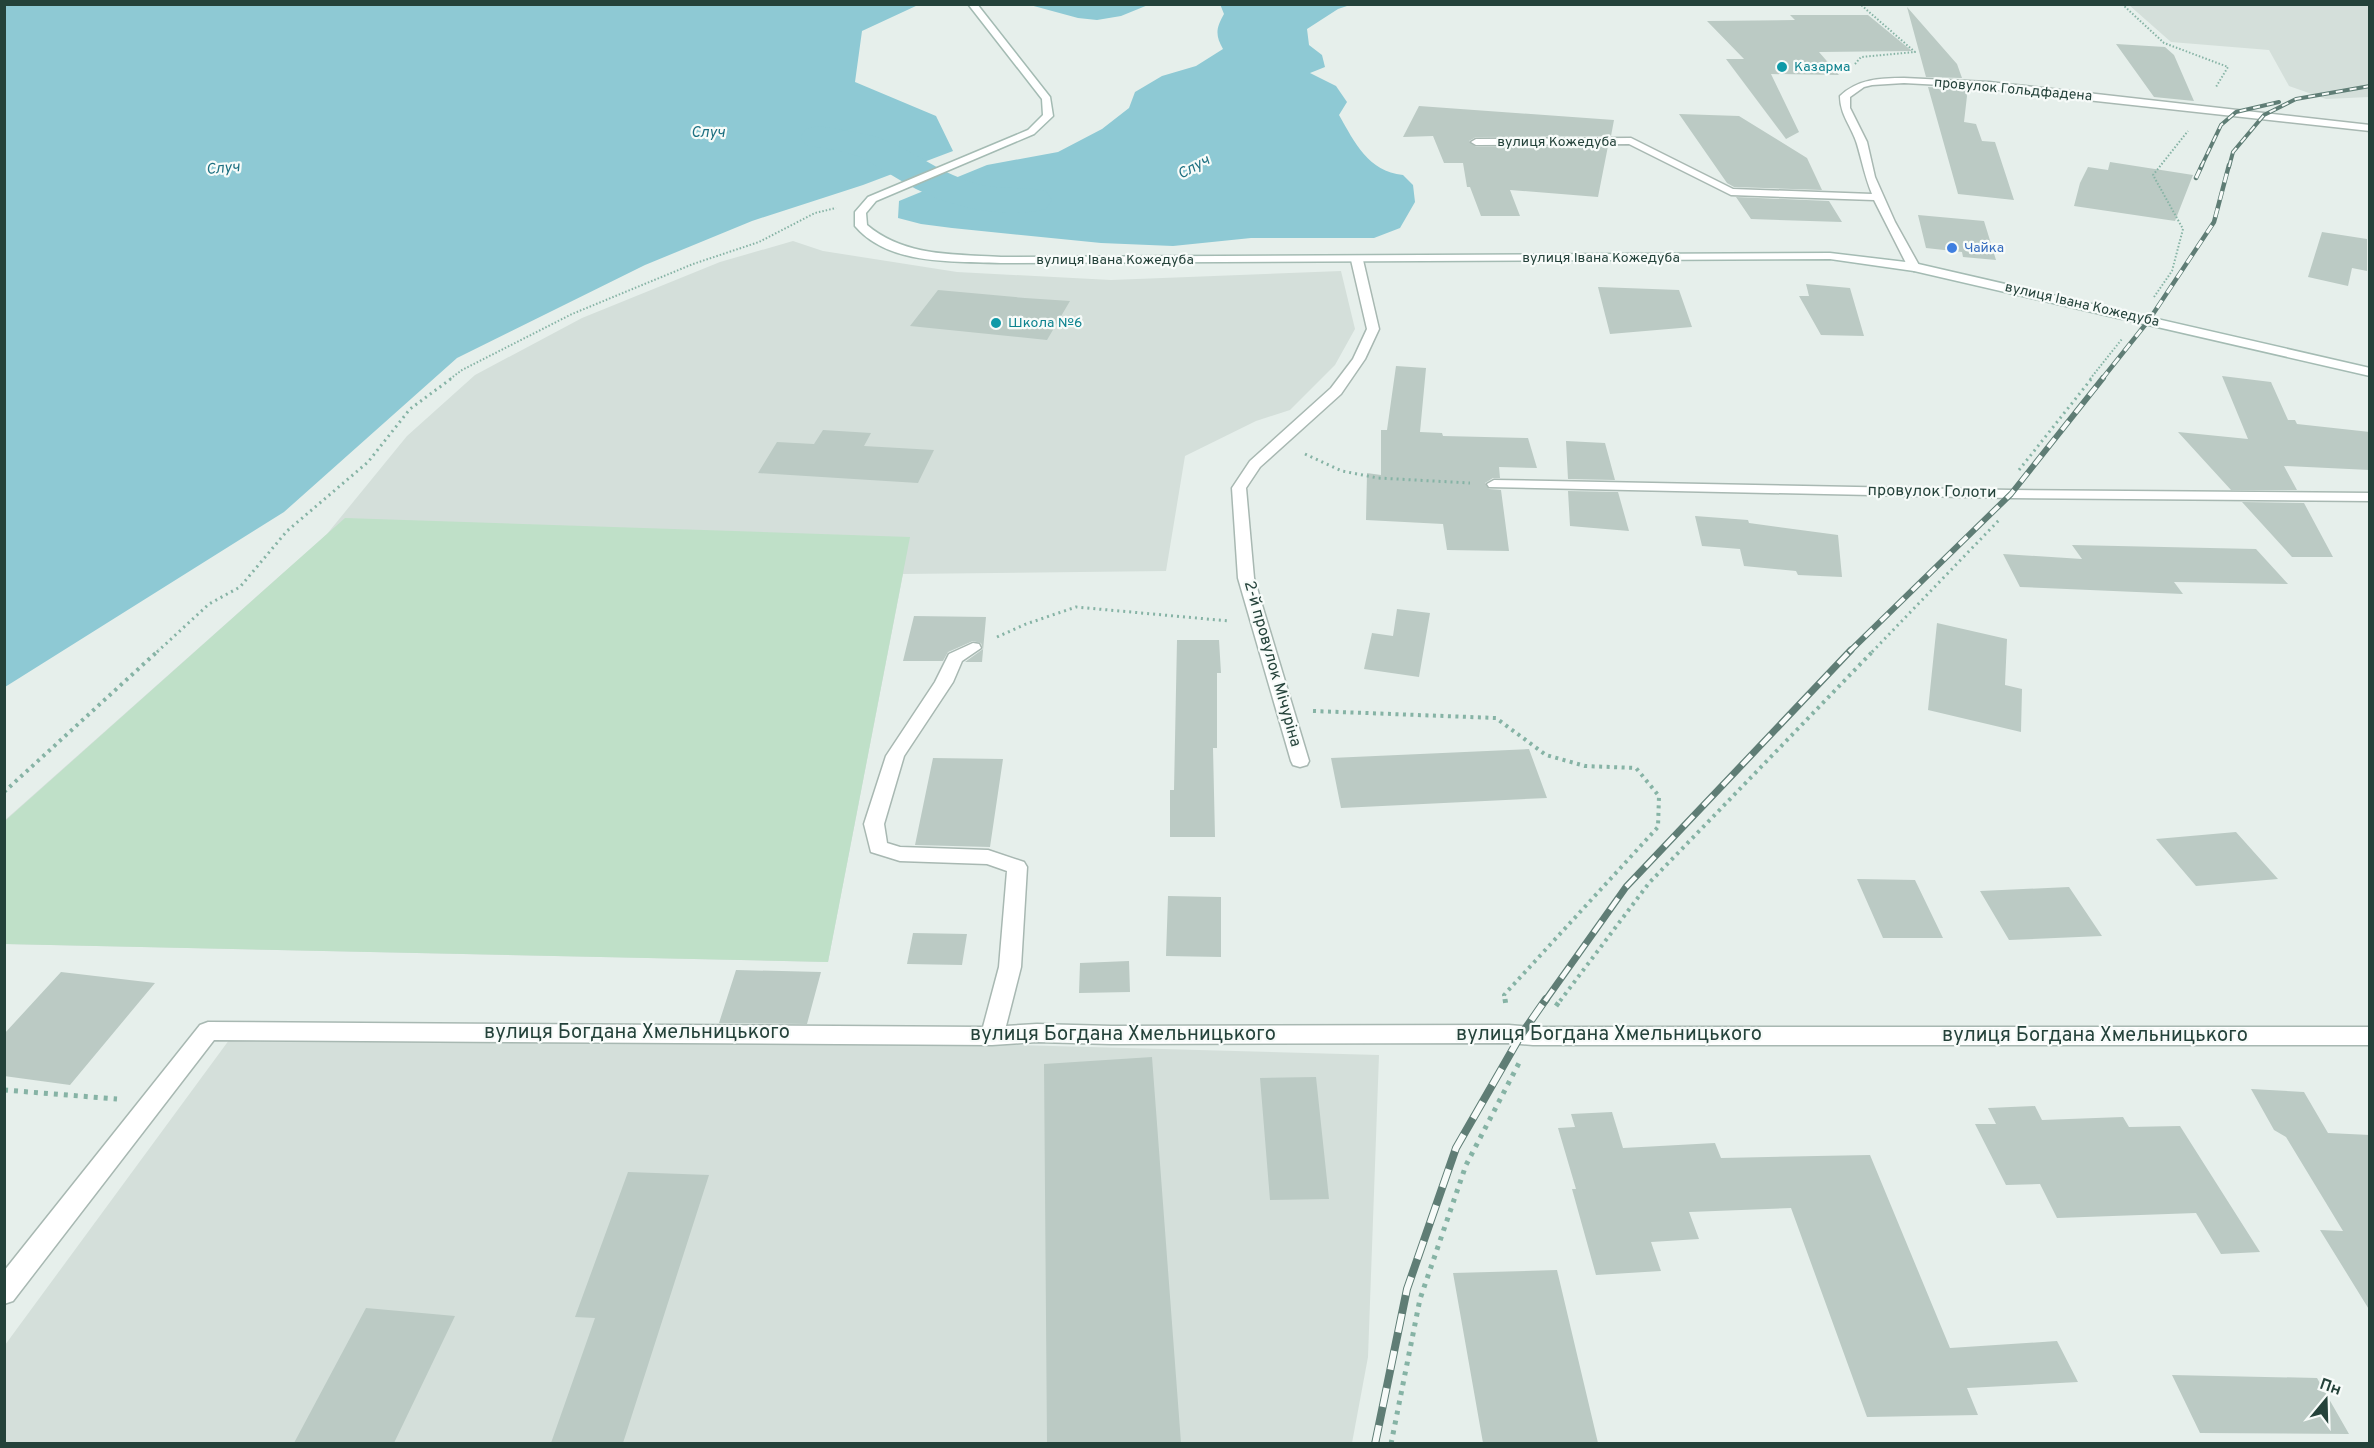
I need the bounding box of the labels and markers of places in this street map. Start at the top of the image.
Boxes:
place label: Казарма [1794,59,1850,76]
marker: Казарма [1775,60,1789,74]
place label: Чайка [1964,240,2004,257]
marker: Чайка [1945,241,1959,255]
place label: Школа №6 [1008,315,1082,332]
marker: Школа №6 [989,316,1003,330]

